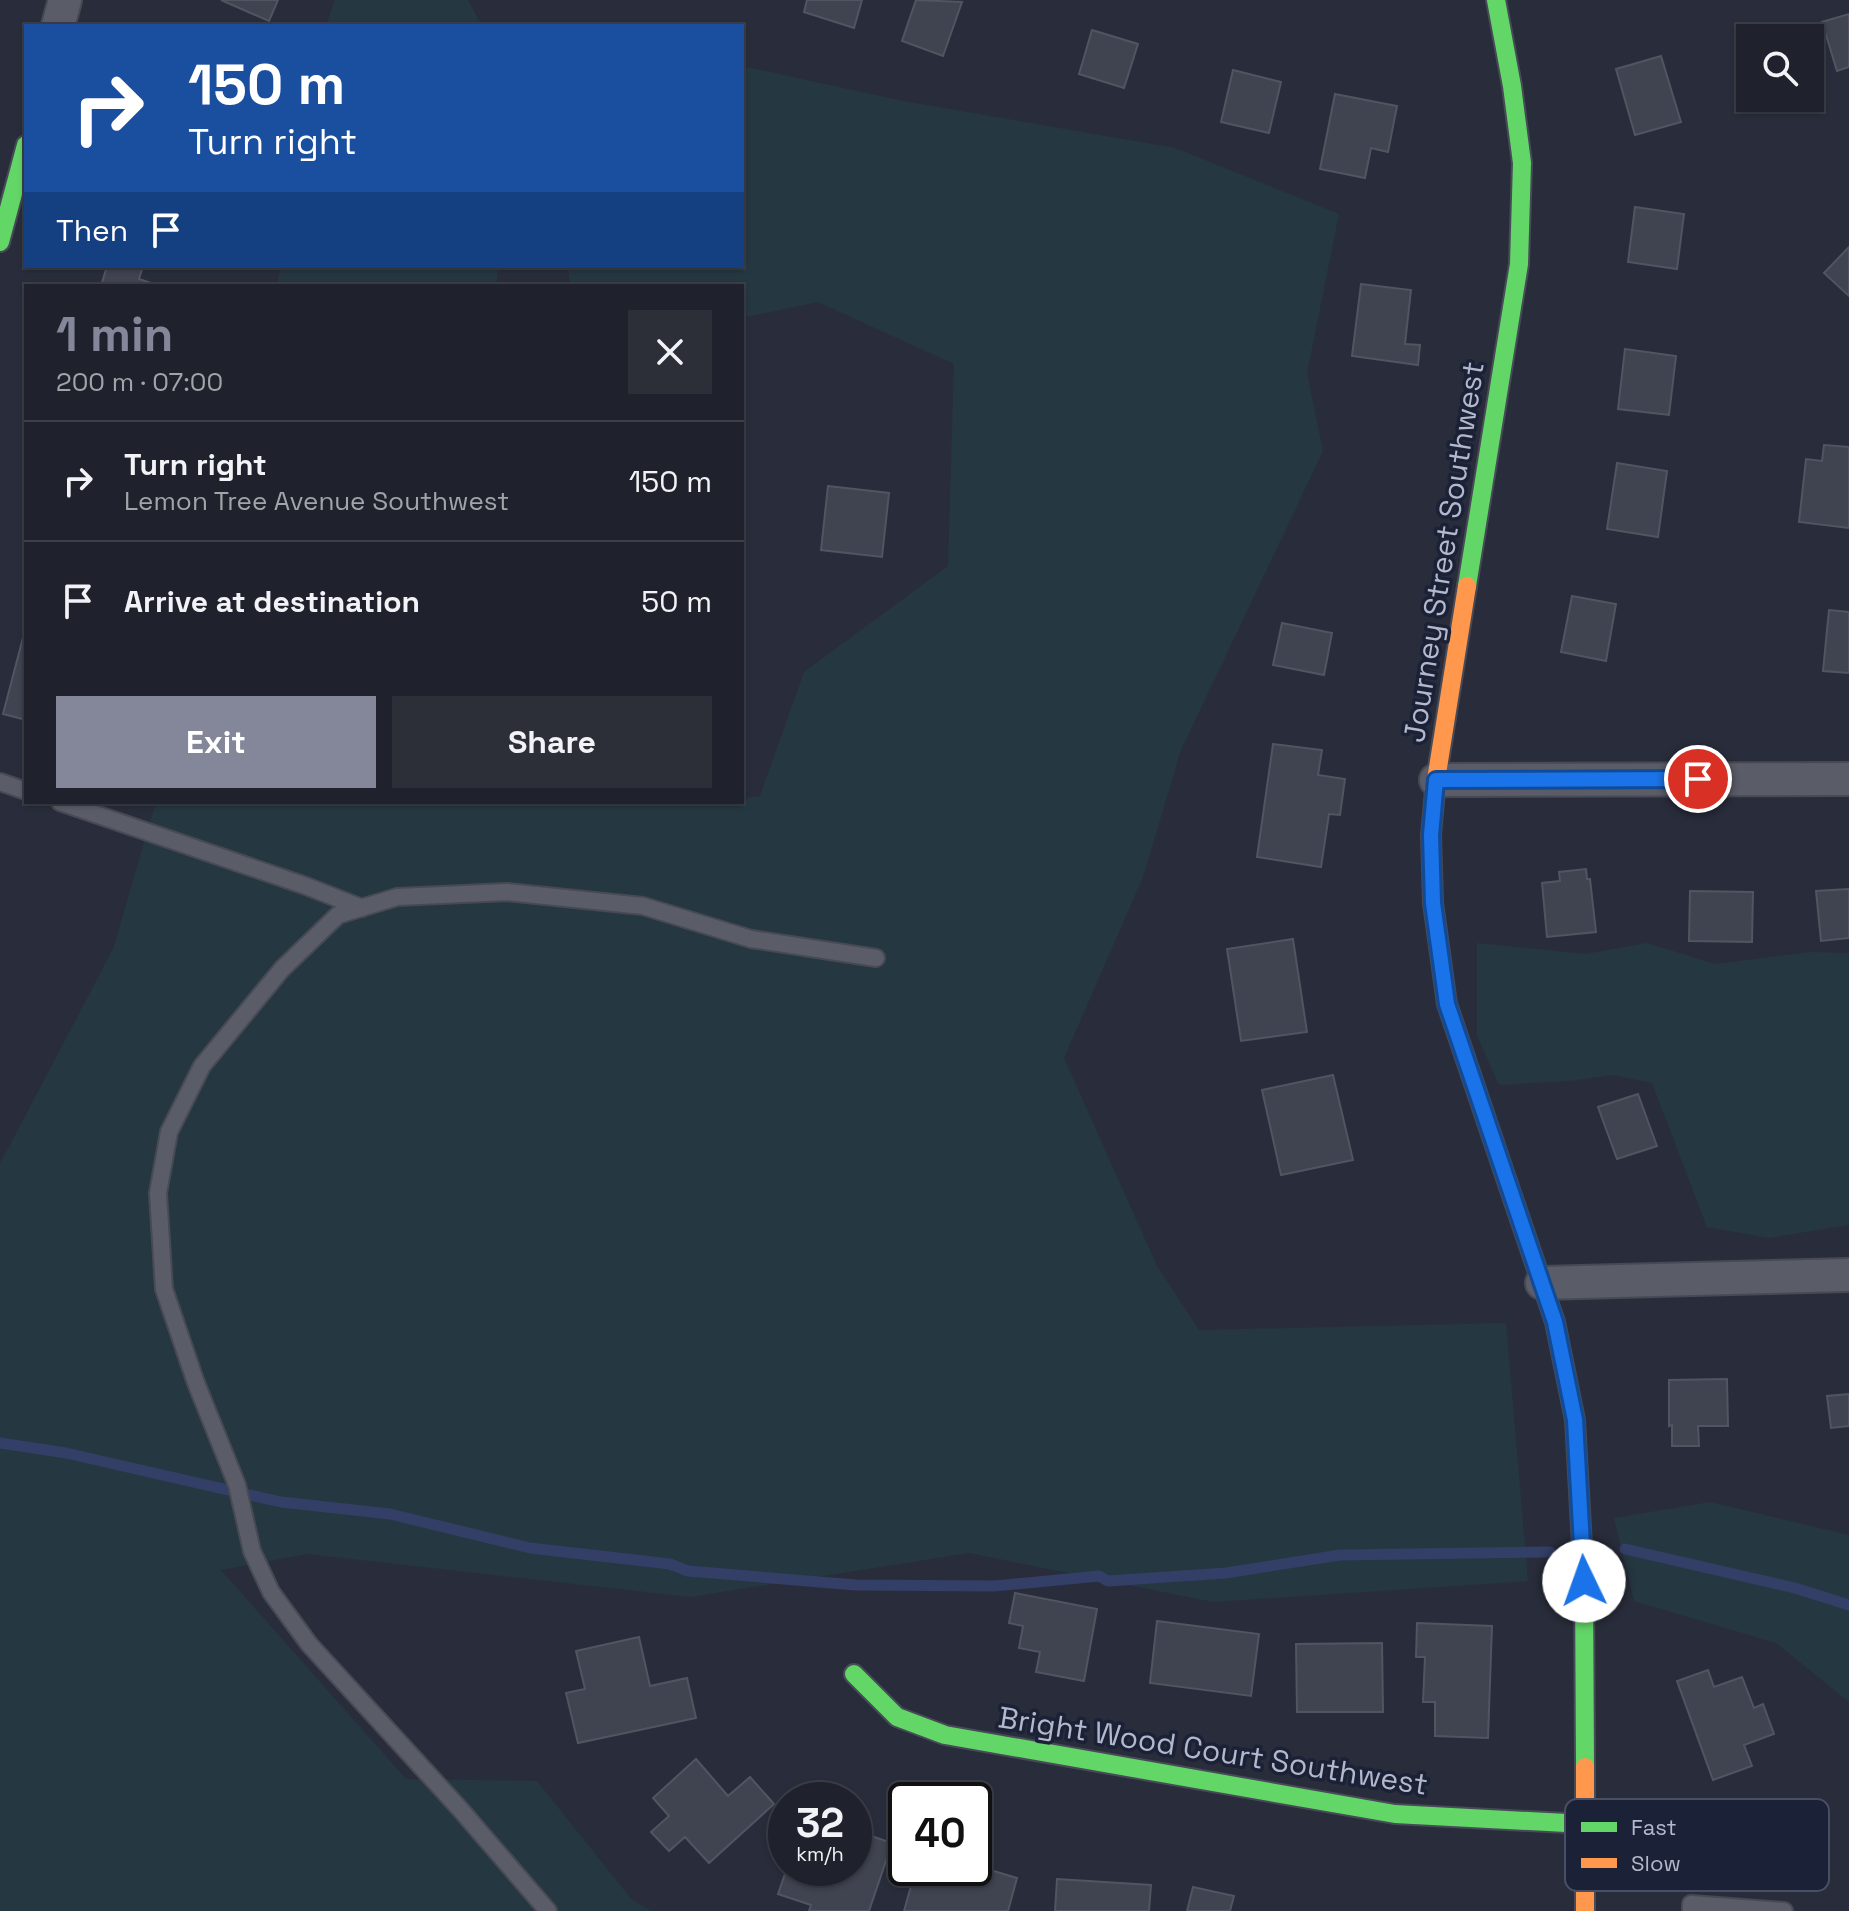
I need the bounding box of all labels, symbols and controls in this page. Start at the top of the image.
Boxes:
map controls [1736,24,1824,112]
button: search [1736,24,1824,112]
text: 150 m [188,49,345,120]
icon: right [56,56,160,160]
text: Turn right [188,119,357,165]
icon: arrive [144,208,188,252]
text: Then [56,211,128,250]
text: 1 min [56,304,173,365]
button: close [628,310,712,394]
street label: Journey Street Southwest [1394,359,1493,745]
text: 200 m · 07:00 [56,365,223,399]
text: Turn right [124,445,267,484]
icon: right [56,459,100,503]
text: 150 m [629,462,712,501]
text: Lemon Tree Avenue Southwest [124,484,509,518]
icon: arrive [56,579,100,623]
text: Arrive at destination [124,582,420,621]
text: 50 m [641,582,712,621]
button: Exit [56,696,376,788]
button: Share [392,696,712,788]
pin [1664,745,1732,813]
icon: arrive [1676,757,1720,801]
position arrow [1542,1539,1626,1623]
street label: Bright Wood Court Southwest [996,1697,1430,1804]
speed limit sign: 40 [888,1782,992,1886]
text: 32 [796,1798,844,1849]
legend [1565,1799,1829,1891]
text: Fast [1631,1813,1677,1841]
text: km/h [796,1841,844,1867]
text: Slow [1631,1849,1681,1877]

